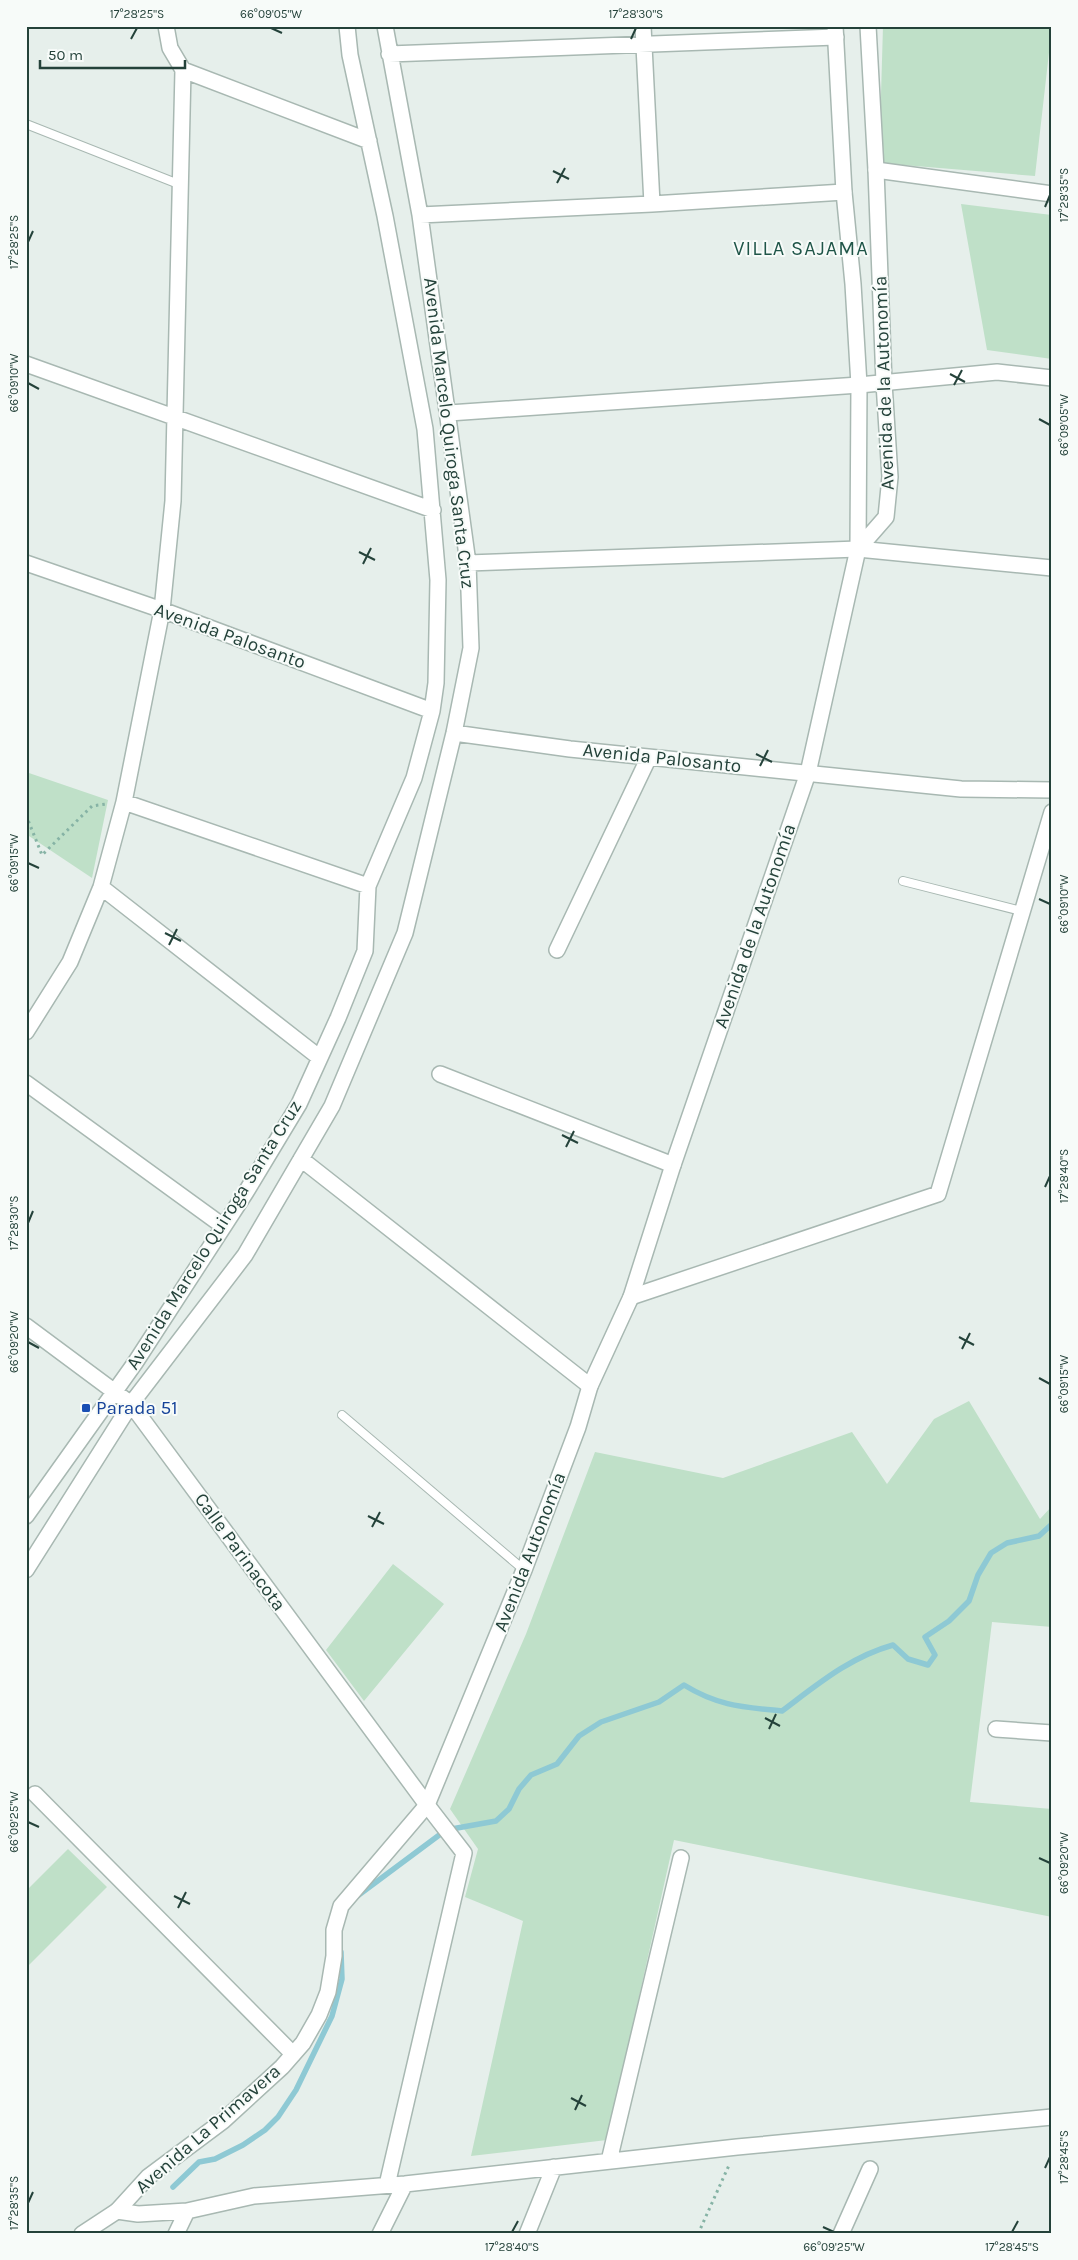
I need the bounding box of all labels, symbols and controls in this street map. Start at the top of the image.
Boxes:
text: 17°28'25"S [110,7,164,21]
text: 66°09'05"W [240,7,302,21]
text: 17°28'30"S [609,7,663,21]
scale bar [40,38,185,70]
text: 50 m [48,46,83,64]
text: 17°28'35"S [1057,168,1071,222]
text: 17°28'25"S [7,215,21,269]
district label: VILLA SAJAMA [733,237,869,260]
street label: Avenida de la Autonomía [869,275,899,491]
street label: Avenida Marcelo Quiroga Santa Cruz [419,276,479,590]
text: 66°09'10"W [7,353,21,413]
text: 66°09'05"W [1057,394,1071,456]
street label: Avenida Palosanto [151,598,309,674]
street label: Avenida Palosanto [582,739,742,777]
street label: Avenida de la Autonomía [710,821,800,1031]
text: 66°09'15"W [7,833,21,892]
text: 66°09'10"W [1057,874,1071,934]
street label: Avenida Marcelo Quiroga Santa Cruz [122,1096,306,1374]
text: 17°28'40"S [1057,1149,1071,1203]
text: 17°28'30"S [7,1196,21,1250]
text: 66°09'20"W [7,1311,21,1373]
text: 66°09'15"W [1057,1354,1071,1413]
place label: Parada 51 [96,1397,178,1419]
marker: Parada 51 [80,1402,92,1414]
street label: Avenida Autonomía [489,1469,571,1635]
street label: Calle Parinacota [190,1489,290,1615]
text: 66°09'25"W [7,1791,21,1853]
text: 66°09'20"W [1057,1832,1071,1894]
street label: Avenida La Primavera [131,2060,285,2198]
text: 17°28'45"S [1057,2130,1071,2184]
text: 17°28'35"S [7,2176,21,2230]
text: 17°28'40"S [485,2240,539,2254]
text: 66°09'25"W [803,2240,865,2254]
text: 17°28'45"S [985,2240,1039,2254]

